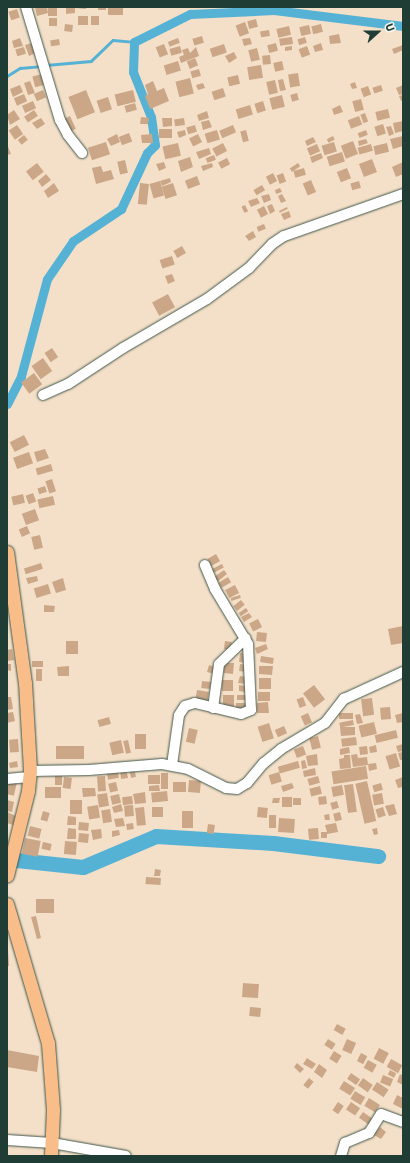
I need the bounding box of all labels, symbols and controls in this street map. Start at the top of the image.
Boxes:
north arrow [358,12,398,52]
text: U [381,21,398,34]

